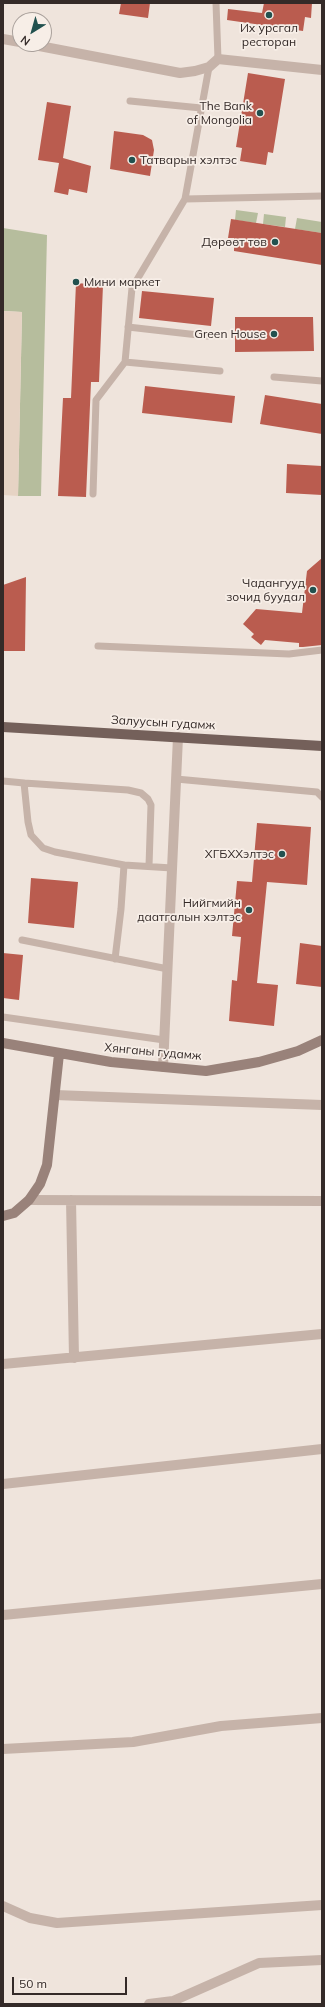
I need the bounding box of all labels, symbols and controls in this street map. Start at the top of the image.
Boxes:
marker: Их урсгал ресторан [264,10,274,20]
north arrow [12,12,52,52]
place label: Их урсгал ресторан [240,21,298,49]
text: N [18,33,33,49]
place label: The Bank of Mongolia [187,99,252,127]
marker: The Bank of Mongolia [255,108,265,118]
place label: Татварын хэлтэс [140,153,237,167]
marker: Татварын хэлтэс [127,155,137,165]
place label: Дөрөөт төв [201,235,267,249]
marker: Дөрөөт төв [270,237,280,247]
place label: Мини маркет [84,275,160,289]
marker: Мини маркет [71,277,81,287]
place label: Green House [194,327,266,341]
marker: Green House [269,329,279,339]
place label: Чадангууд зочид буудал [226,576,305,604]
marker: Чадангууд зочид буудал [308,585,318,595]
street label: Залуусын гудамж [110,713,216,733]
place label: ХГБХХэлтэс [205,847,274,861]
marker: ХГБХХэлтэс [277,849,287,859]
place label: Нийгмийн даатгалын хэлтэс [137,896,241,924]
marker: Нийгмийн даатгалын хэлтэс [244,905,254,915]
street label: Хянганы гудамж [104,1041,202,1063]
scale bar [14,1969,129,1995]
text: 50 m [19,1976,47,1991]

